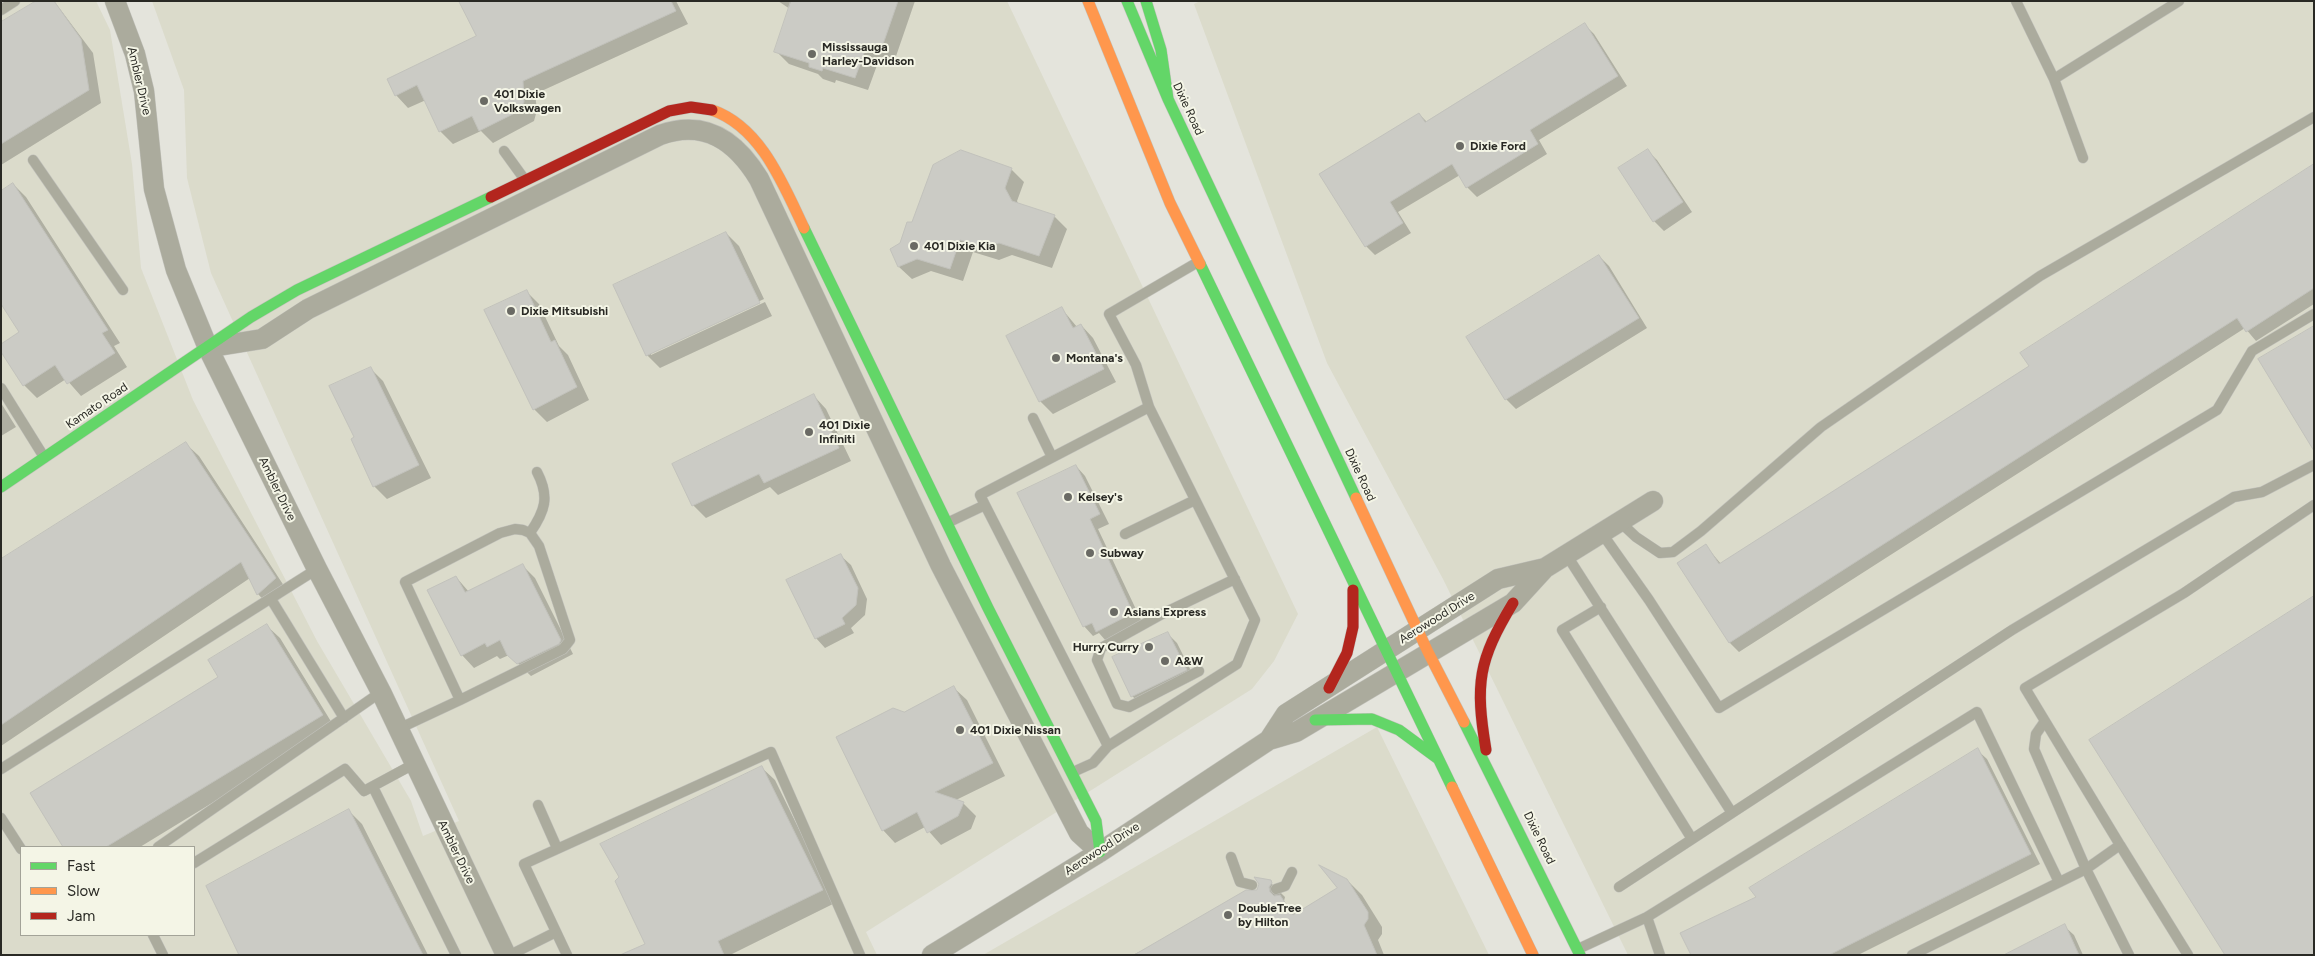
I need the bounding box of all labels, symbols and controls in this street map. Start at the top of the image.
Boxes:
place label: Mississauga Harley-Davidson [822,40,914,68]
street label: Ambler Drive [124,46,154,116]
marker: Mississauga Harley-Davidson [806,48,818,60]
street label: Dixie Road [1170,80,1206,138]
place label: 401 Dixie Volkswagen [494,87,561,115]
marker: 401 Dixie Volkswagen [478,95,490,107]
place label: Dixie Ford [1470,139,1526,153]
marker: Dixie Ford [1454,140,1466,152]
place label: 401 Dixie Kia [924,239,995,253]
marker: 401 Dixie Kia [908,240,920,252]
place label: Dixie Mitsubishi [521,304,608,318]
marker: Dixie Mitsubishi [505,305,517,317]
place label: Montana's [1066,351,1123,365]
marker: Montana's [1050,352,1062,364]
street label: Kamato Road [63,380,131,432]
place label: 401 Dixie Infiniti [819,418,870,446]
marker: 401 Dixie Infiniti [803,426,815,438]
street label: Dixie Road [1342,446,1378,504]
street label: Ambler Drive [255,455,299,523]
place label: Kelsey's [1078,490,1123,504]
marker: Kelsey's [1062,491,1074,503]
place label: Subway [1100,546,1144,560]
marker: Subway [1084,547,1096,559]
street label: Aerowood Drive [1397,589,1477,647]
place label: Asians Express [1124,605,1206,619]
marker: Asians Express [1108,606,1120,618]
place label: Hurry Curry [1073,640,1139,654]
marker: Hurry Curry [1143,641,1155,653]
place label: A&W [1175,654,1203,668]
marker: A&W [1159,655,1171,667]
place label: 401 Dixie Nissan [970,723,1061,737]
marker: 401 Dixie Nissan [954,724,966,736]
street label: Dixie Road [1520,809,1558,867]
street label: Ambler Drive [434,818,478,886]
street label: Aerowood Drive [1062,819,1142,879]
legend [20,846,195,936]
text: Fast [67,857,95,875]
text: Slow [67,882,100,900]
place label: DoubleTree by Hilton [1238,901,1301,929]
text: Jam [67,907,95,925]
marker: DoubleTree by Hilton [1222,909,1234,921]

